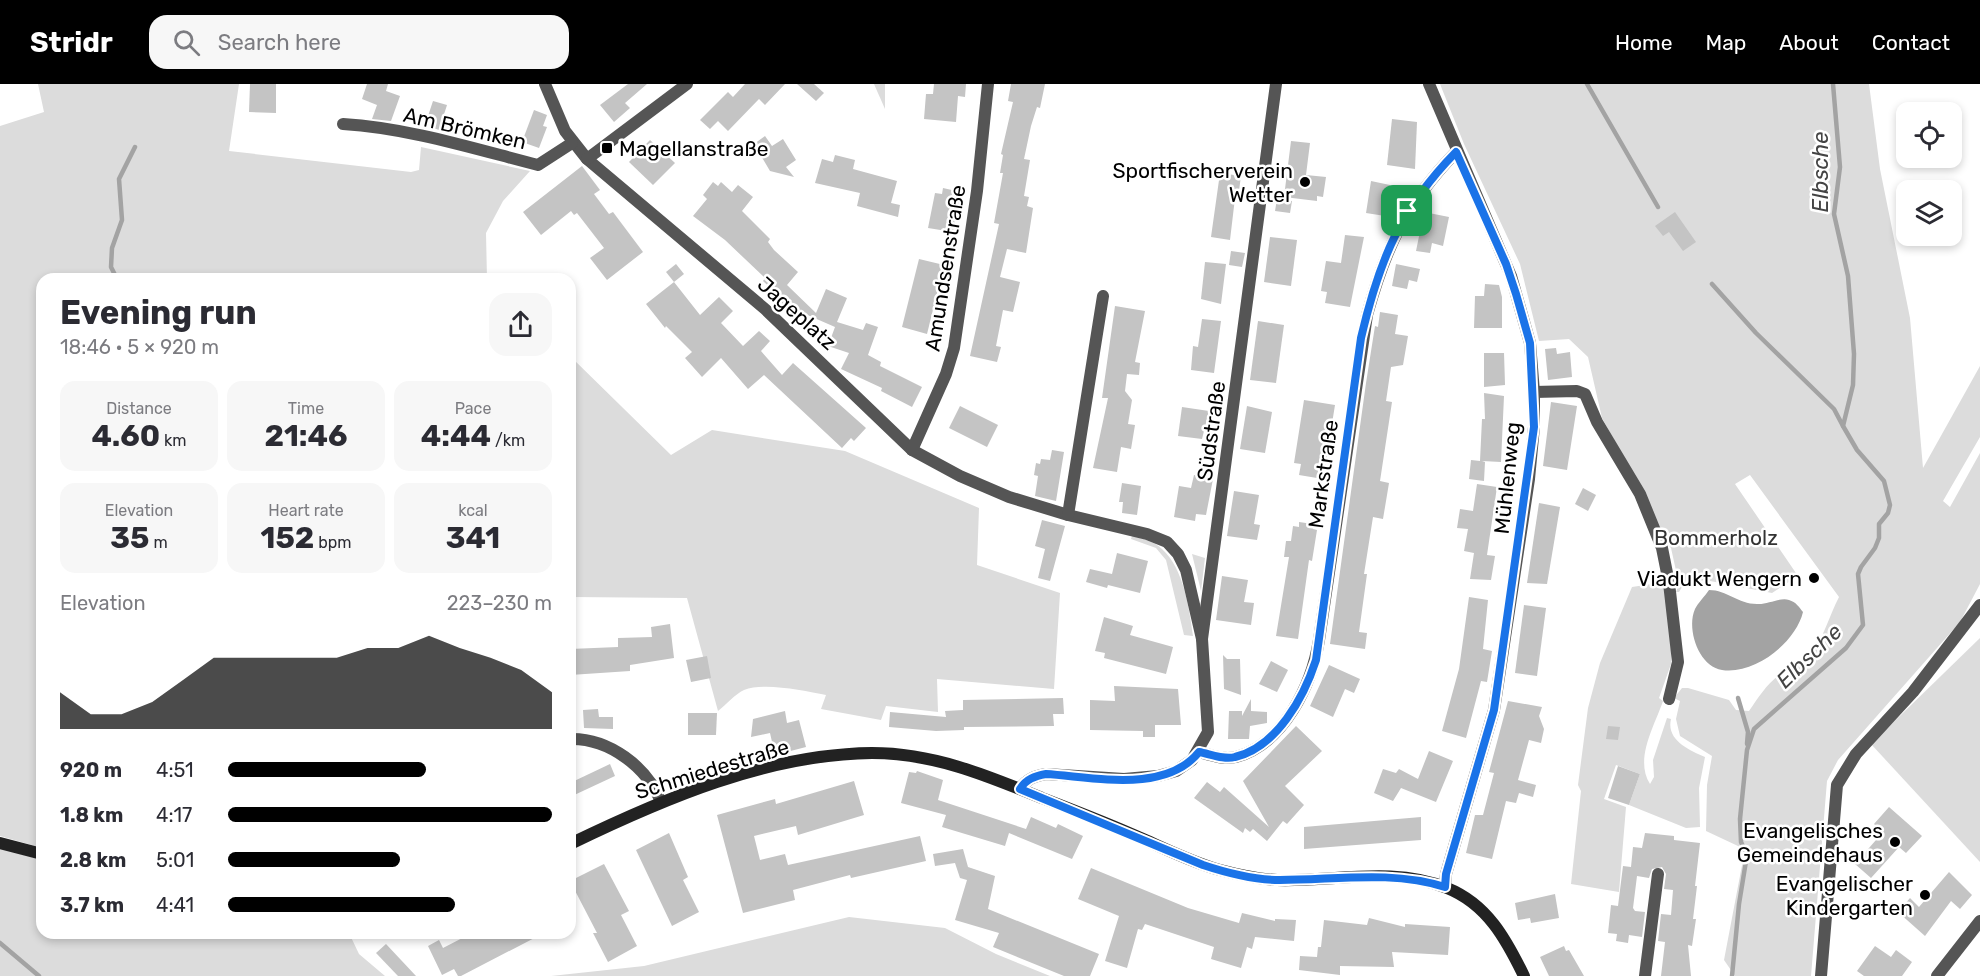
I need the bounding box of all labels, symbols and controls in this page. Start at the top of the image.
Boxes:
search box [149,15,569,69]
text: Stridr [30,26,113,59]
icon: search [170,26,203,59]
text: Search here [218,29,341,56]
text: Home [1615,30,1672,55]
text: Map [1705,30,1746,55]
text: About [1779,30,1839,55]
text: Contact [1872,30,1950,55]
street label: Am Brömken [401,102,529,154]
map controls [1896,102,1962,246]
button: locate [1896,102,1962,168]
water label: Elbsche [1807,132,1834,212]
place label: Magellanstraße [619,136,769,161]
marker: Magellanstraße [600,141,614,155]
place label: Sportfischerverein Wetter [1112,158,1293,207]
marker: Sportfischerverein Wetter [1298,175,1312,189]
button: layers [1896,180,1962,246]
street label: Amundsenstraße [919,183,971,353]
pin [1381,185,1432,236]
icon: arrive [1390,194,1423,227]
street label: Jageplatz [753,271,841,355]
text: Evening run [60,293,257,332]
button: share [489,293,552,356]
text: 18:46 · 5 × 920 m [60,335,219,359]
street label: Südstraße [1192,379,1230,483]
text: Distance [106,399,172,418]
text: Time [288,399,324,418]
text: Pace [455,399,491,418]
text: 4.60 [92,418,160,454]
text: 21:46 [264,418,348,454]
text: 4:44 [421,418,491,454]
street label: Markstraße [1303,418,1343,530]
street label: Mühlenweg [1489,421,1525,535]
text: km [160,431,186,450]
text: /km [491,431,525,450]
text: Elevation [105,501,173,520]
text: Heart rate [268,501,344,520]
text: kcal [458,501,488,520]
text: 35 [110,520,150,556]
text: 152 [261,520,314,556]
text: 341 [446,520,500,556]
park label: Bommerholz [1654,525,1778,550]
text: m [150,533,168,552]
text: bpm [314,533,352,552]
place label: Viadukt Wengern [1637,566,1802,591]
marker: Viadukt Wengern [1807,571,1821,585]
text: Elevation [60,591,146,615]
text: 223–230 m [447,591,552,615]
water label: Elbsche [1771,618,1847,694]
street label: Schmiedestraße [632,734,792,804]
text: 920 m [60,758,122,782]
text: 4:51 [156,758,194,782]
text: 1.8 km [60,803,123,827]
text: 4:17 [156,803,192,827]
place label: Evangelisches Gemeindehaus [1737,818,1883,867]
marker: Evangelisches Gemeindehaus [1888,835,1902,849]
text: 2.8 km [60,848,126,872]
text: 5:01 [156,848,194,872]
place label: Evangelischer Kindergarten [1776,871,1913,920]
marker: Evangelischer Kindergarten [1918,888,1932,902]
text: 3.7 km [60,893,124,917]
text: 4:41 [156,893,194,917]

